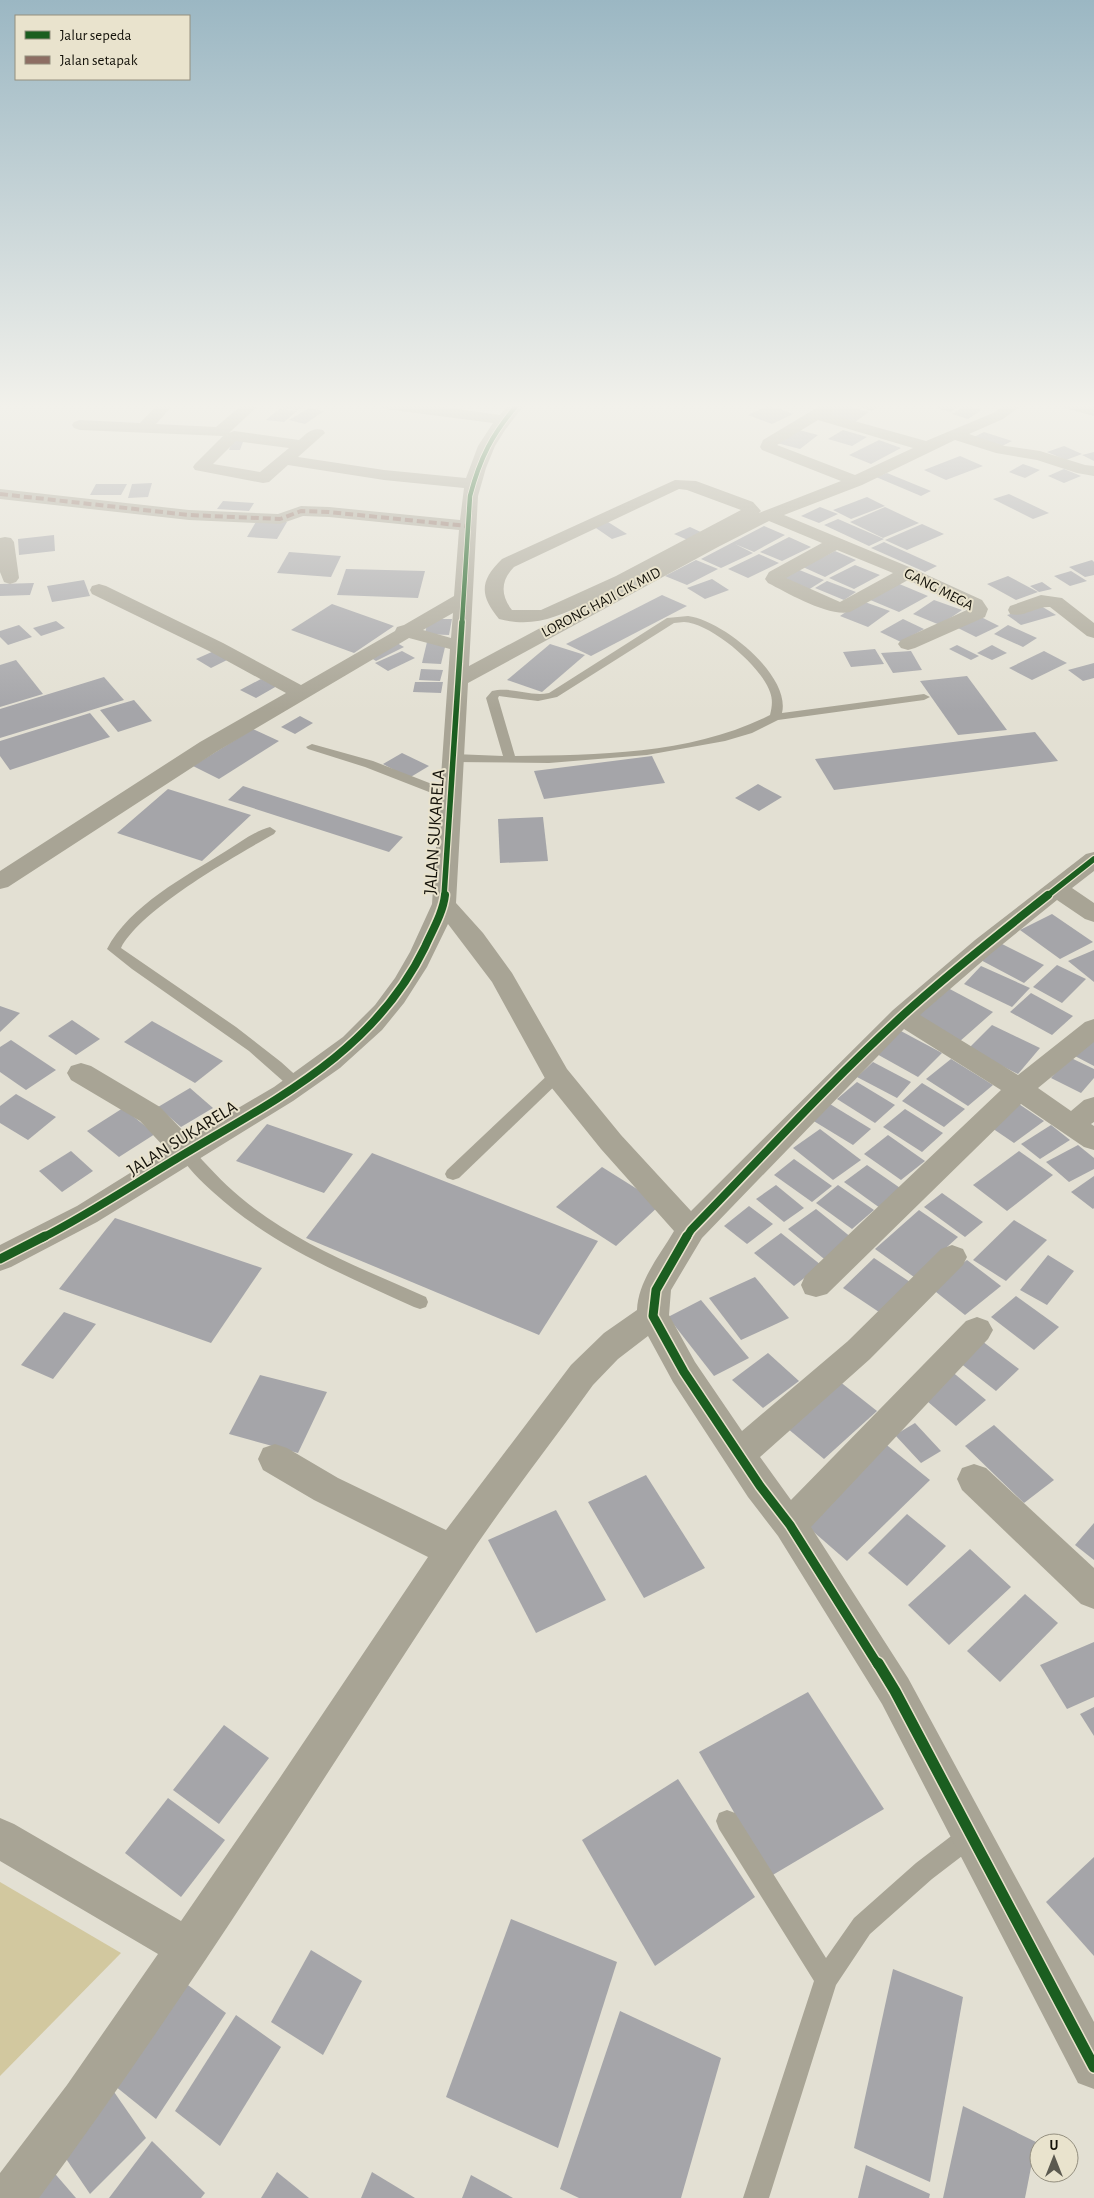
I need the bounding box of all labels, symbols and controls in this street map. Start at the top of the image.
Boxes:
legend [15,15,190,80]
text: Jalur sepeda [60,28,132,43]
text: Jalan setapak [60,53,138,68]
street label: LORONG HAJI CIK MID [539,565,664,640]
street label: GANG MEGA [902,566,976,613]
street label: JALAN SUKARELA [422,768,448,895]
street label: JALAN SUKARELA [124,1098,241,1180]
north arrow [1029,2133,1079,2183]
text: U [1050,2139,1059,2153]

